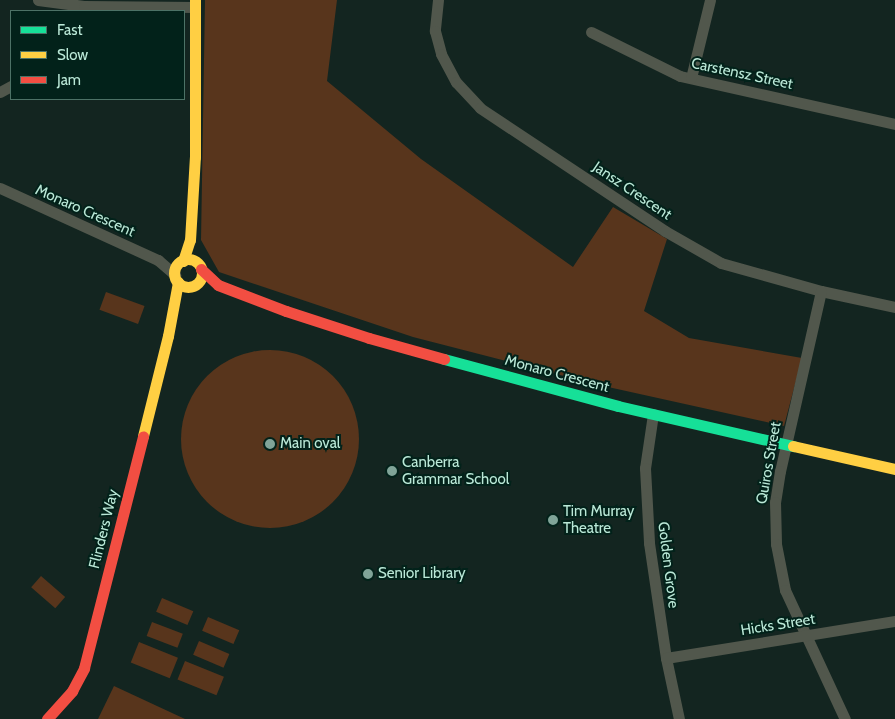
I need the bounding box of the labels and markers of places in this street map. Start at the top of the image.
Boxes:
place label: Main oval [280,435,340,453]
marker: Main oval [264,438,276,450]
place label: Canberra Grammar School [402,453,509,488]
marker: Canberra Grammar School [386,465,398,477]
place label: Tim Murray Theatre [563,502,634,537]
marker: Tim Murray Theatre [547,514,559,526]
place label: Senior Library [378,565,466,583]
marker: Senior Library [362,568,374,580]

